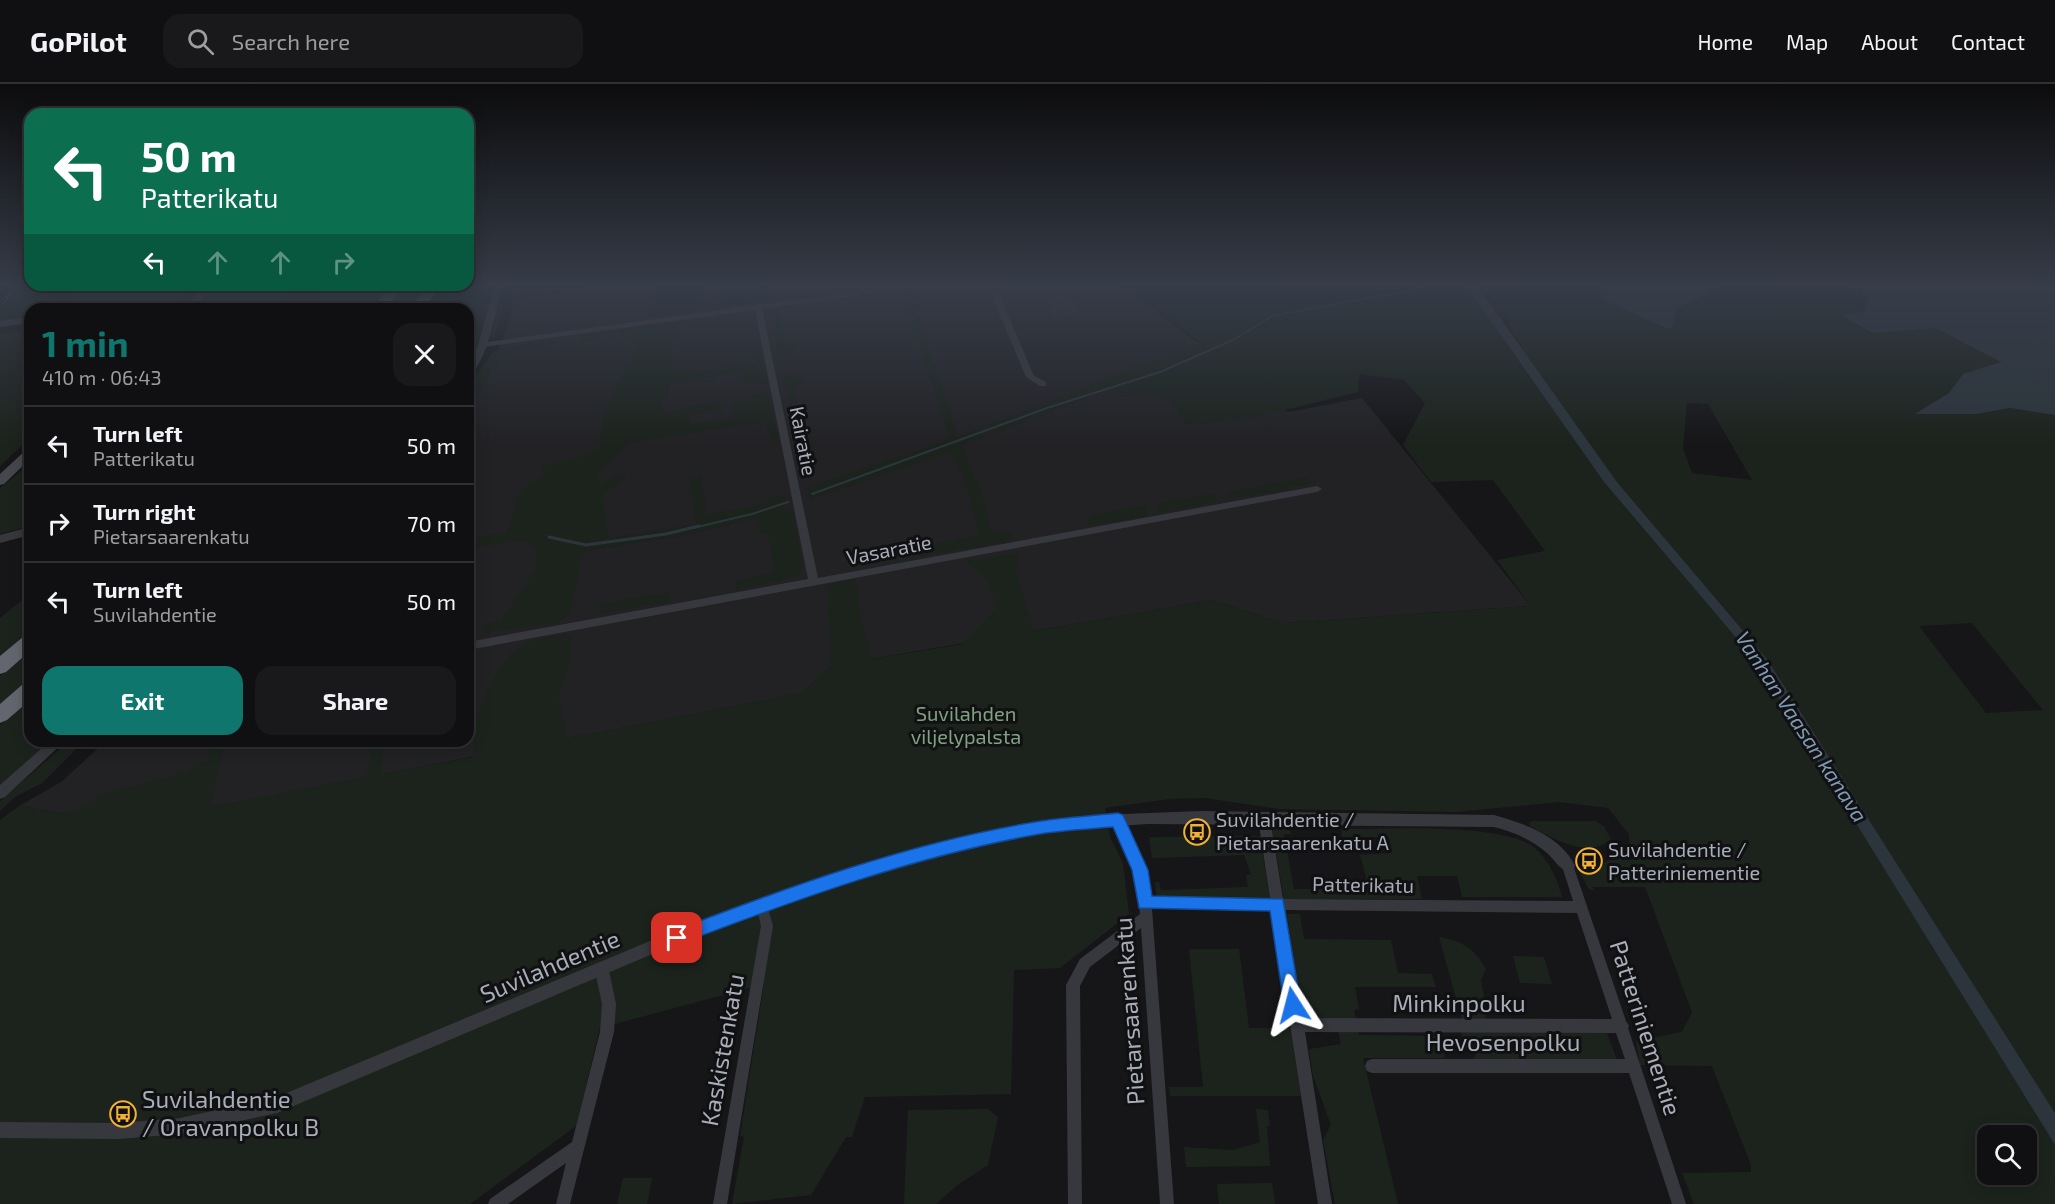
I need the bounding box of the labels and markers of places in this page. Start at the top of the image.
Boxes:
place label: Suvilahdentie / Pietarsaarenkatu A [1216,807,1390,854]
bus stop icon: Suvilahdentie / Pietarsaarenkatu A [1182,817,1212,847]
place label: Suvilahdentie / Patteriniementie [1608,837,1760,884]
bus stop icon: Suvilahdentie / Patteriniementie [1574,846,1604,876]
pin [651,912,702,963]
place label: Suvilahdentie / Oravanpolku B [142,1084,319,1141]
bus stop icon: Suvilahdentie / Oravanpolku B [108,1099,138,1129]

